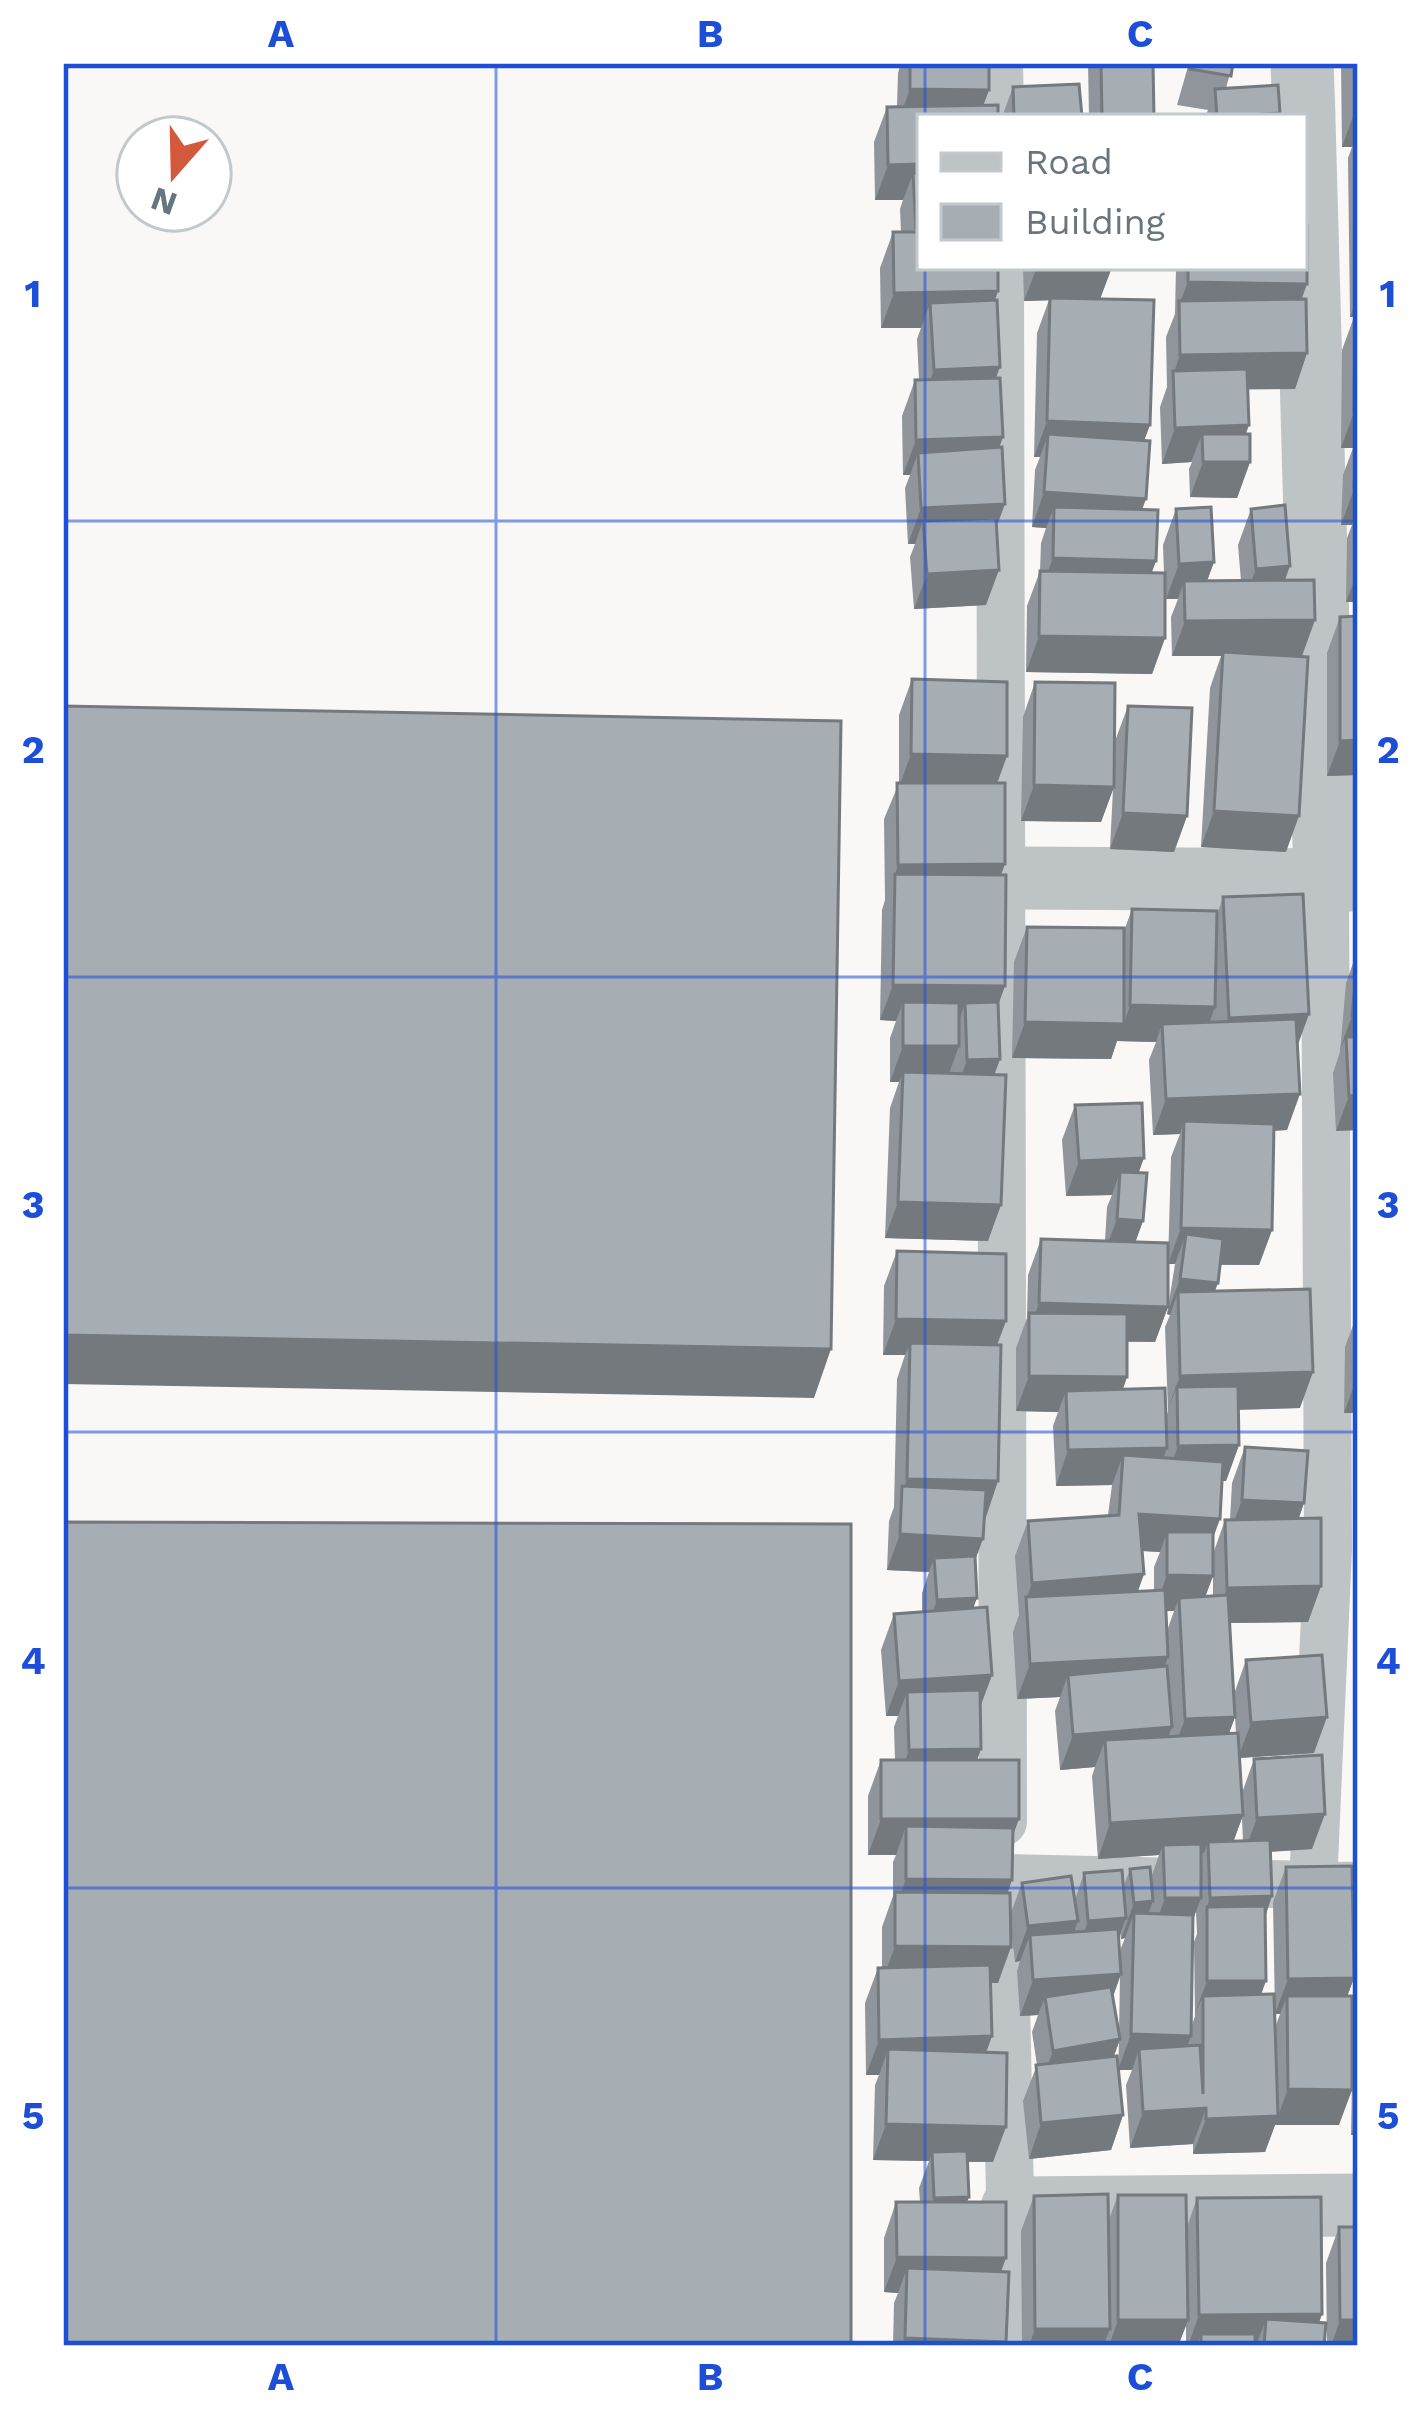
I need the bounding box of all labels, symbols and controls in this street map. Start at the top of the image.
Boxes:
text: A [268,11,295,56]
text: B [697,11,723,56]
text: C [1127,11,1153,56]
north arrow [114,114,234,234]
legend [917,114,1307,270]
text: Road [1025,141,1113,183]
text: N [146,179,182,224]
text: Building [1025,201,1166,243]
text: 1 [25,271,41,316]
text: 1 [1380,271,1396,316]
text: 2 [21,727,45,772]
text: 2 [1376,727,1400,772]
text: 3 [21,1182,45,1227]
text: 3 [1376,1182,1400,1227]
text: 4 [20,1638,46,1683]
text: 4 [1375,1638,1401,1683]
text: 5 [22,2093,44,2138]
text: 5 [1377,2093,1399,2138]
text: A [268,2354,295,2399]
text: B [697,2354,723,2399]
text: C [1127,2354,1153,2399]

